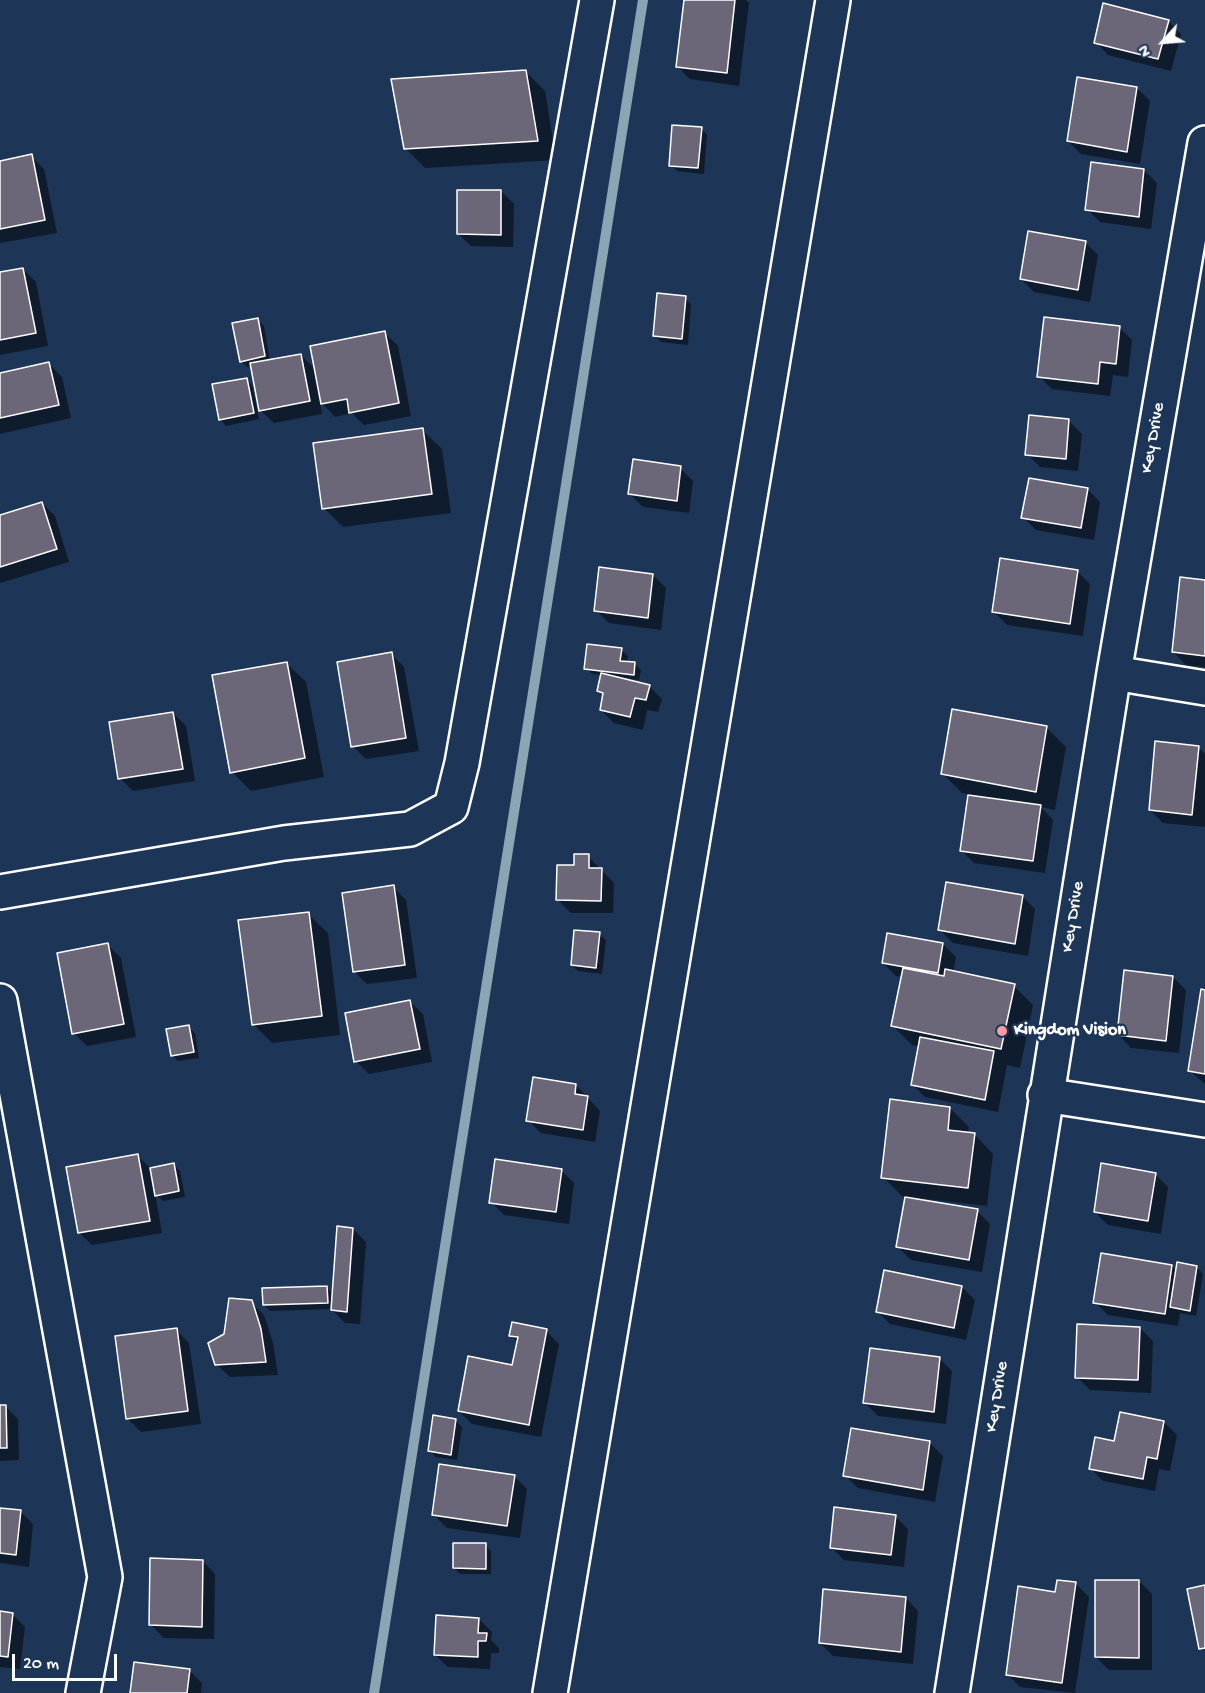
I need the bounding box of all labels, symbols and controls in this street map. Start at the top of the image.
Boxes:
north arrow [1133,12,1193,72]
text: N [1136,41,1157,59]
street label: Key Drive [1137,401,1171,475]
street label: Key Drive [1058,880,1090,954]
place label: Kingdom Vision [1014,1020,1126,1042]
marker: Kingdom Vision [995,1024,1009,1038]
street label: Key Drive [982,1360,1014,1434]
scale bar [15,1642,120,1680]
text: 20 m [23,1654,59,1675]

